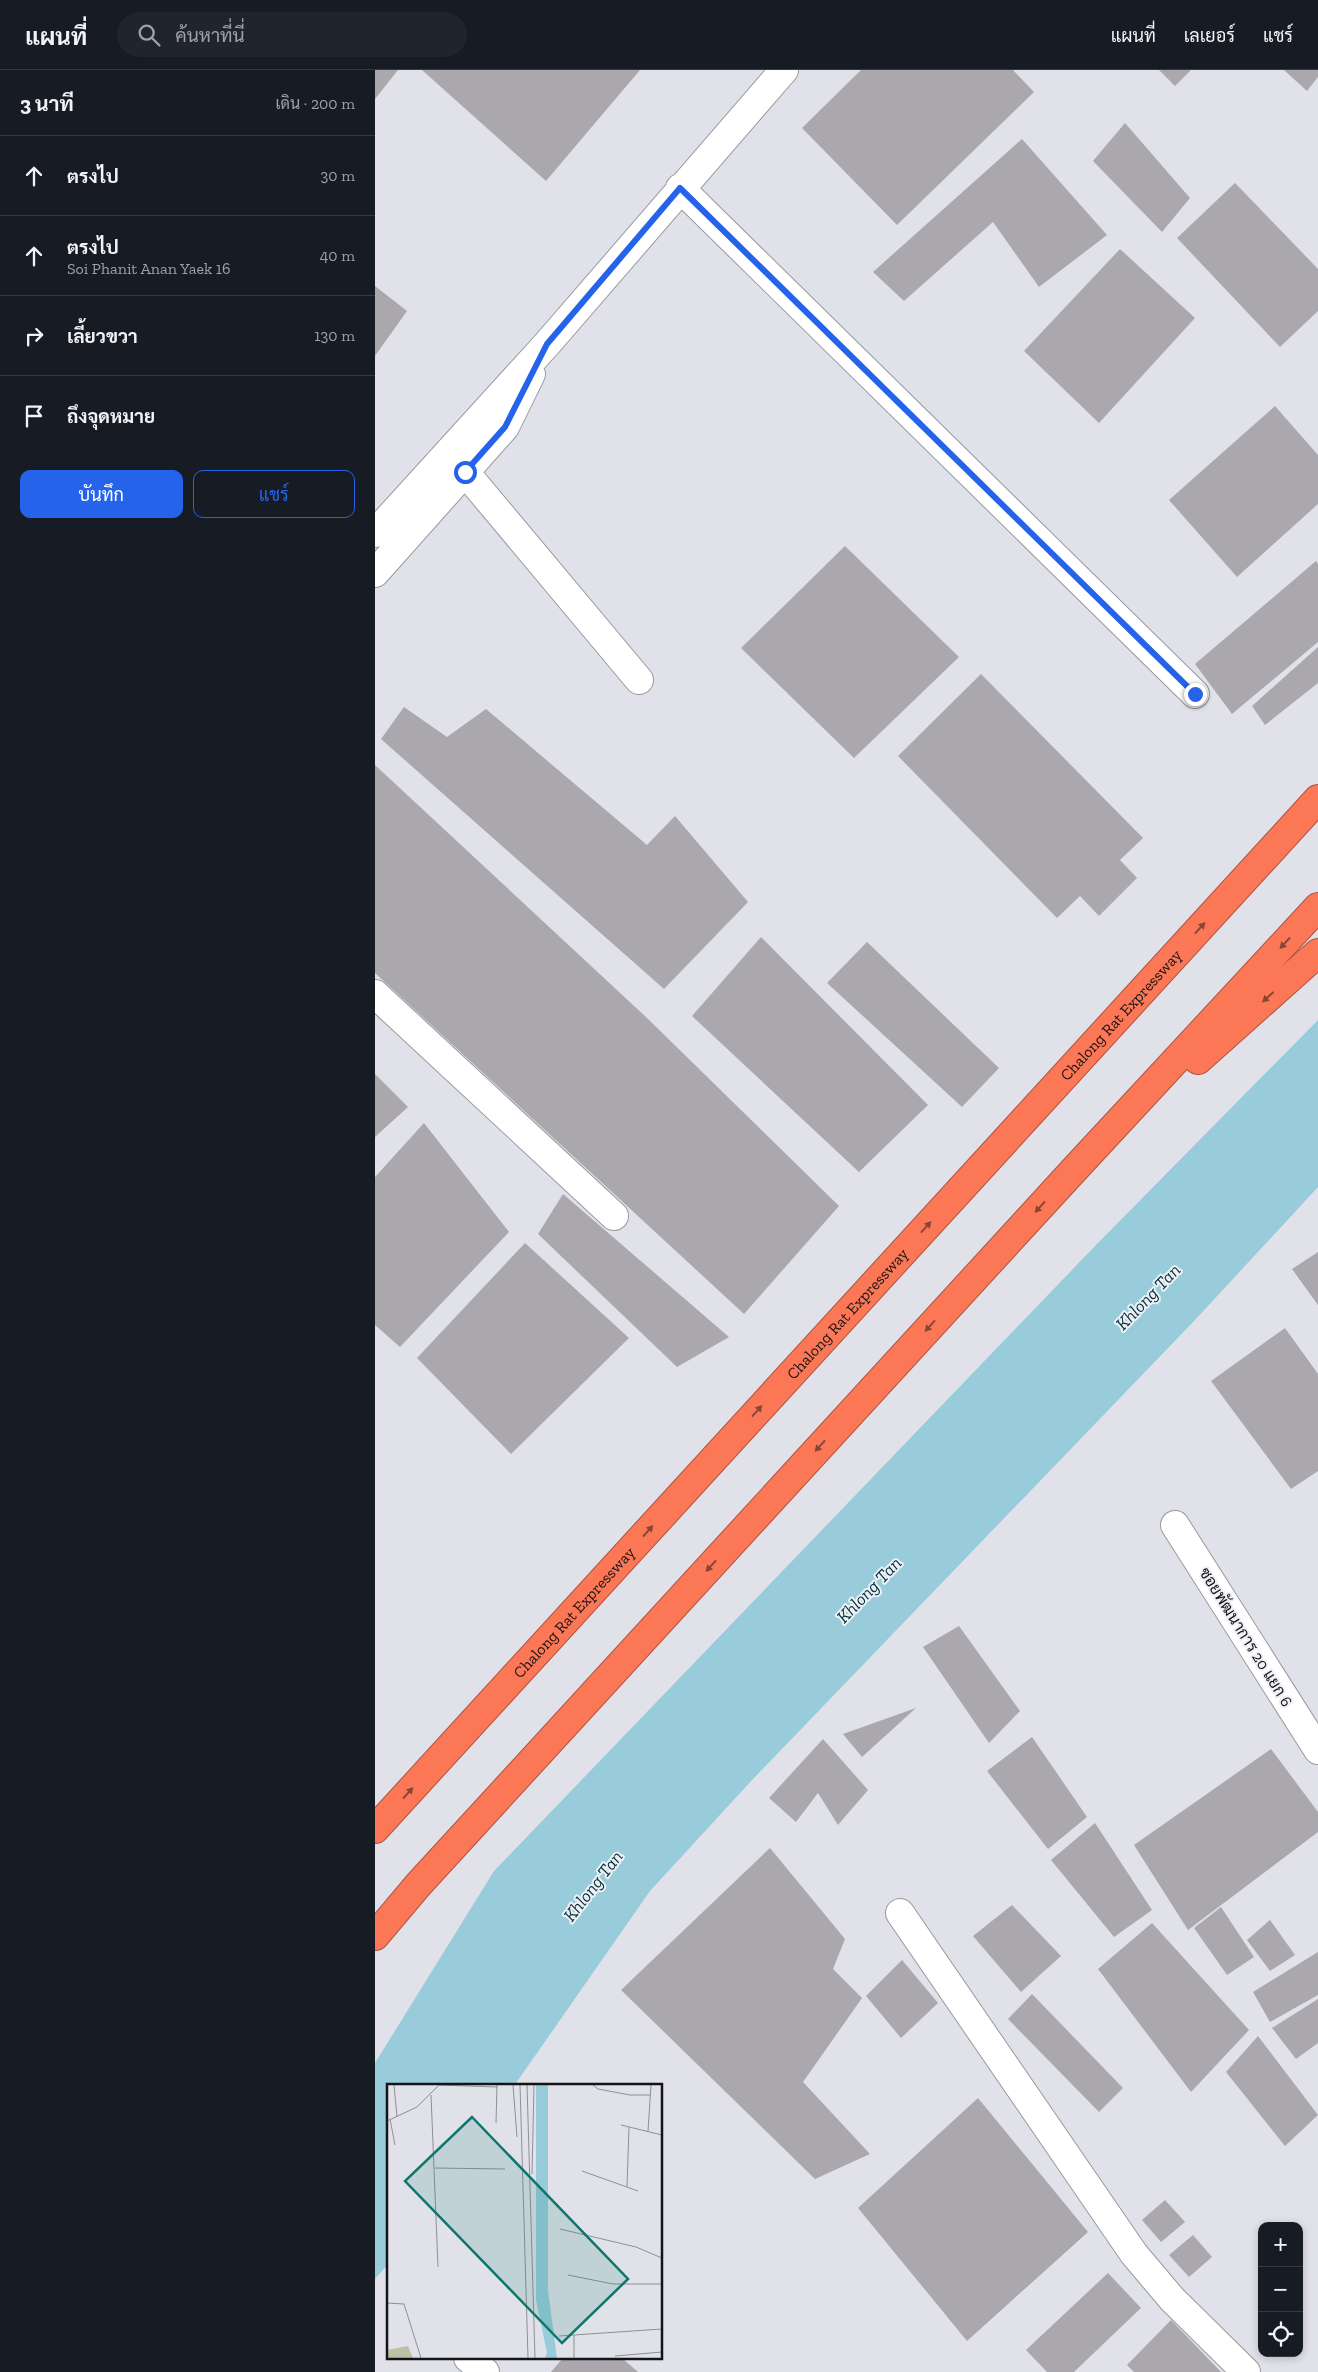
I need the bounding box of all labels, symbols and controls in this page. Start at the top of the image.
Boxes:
search box [117,12,467,57]
icon: search [135,21,163,49]
text: แผนที่ [25,22,87,51]
text: ค้นหาที่นี่ [175,24,245,47]
text: แผนที่ [1111,25,1156,47]
text: เลเยอร์ [1184,25,1235,47]
text: แชร์ [1263,25,1293,47]
text: 3 นาที [20,91,74,116]
text: เดิน · 200 m [275,94,355,113]
icon: ahead [20,162,48,190]
text: ตรงไป [67,165,119,188]
text: 30 m [321,166,355,185]
text: ตรงไป [67,236,119,259]
icon: ahead [20,242,48,270]
text: 40 m [320,246,355,265]
text: Soi Phanit Anan Yaek 16 [67,259,231,278]
icon: right [20,322,48,350]
text: เลี้ยวขวา [67,325,138,348]
text: 130 m [314,326,355,345]
icon: arrive [20,402,48,430]
text: ถึงจุดหมาย [67,405,155,428]
route start [454,461,477,484]
button: บันทึก [20,470,183,518]
button: แชร์ [193,470,355,518]
route end [1184,683,1207,706]
one-way arrow [1194,922,1206,934]
one-way arrow [1279,937,1291,949]
street label: Chalong Rat Expressway [1056,945,1186,1084]
one-way arrow [1263,991,1275,1003]
one-way arrow [1034,1200,1046,1212]
one-way arrow [920,1221,932,1233]
street label: Chalong Rat Expressway [782,1243,912,1383]
water label: Khlong Tan [1111,1259,1185,1335]
one-way arrow [924,1320,936,1332]
one-way arrow [751,1406,763,1418]
one-way arrow [814,1440,826,1452]
one-way arrow [642,1525,654,1537]
street label: Chalong Rat Expressway [509,1542,639,1682]
water label: Khlong Tan [832,1552,906,1628]
one-way arrow [705,1560,716,1572]
street label: ซอยพัฒนาการ 20 แยก 6 [1195,1563,1297,1710]
one-way arrow [402,1787,414,1799]
water label: Khlong Tan [559,1846,627,1926]
inset map [387,2084,663,2360]
map controls [1258,2222,1303,2357]
button: + [1258,2222,1303,2267]
button: − [1258,2267,1303,2312]
button: locate [1258,2312,1303,2357]

